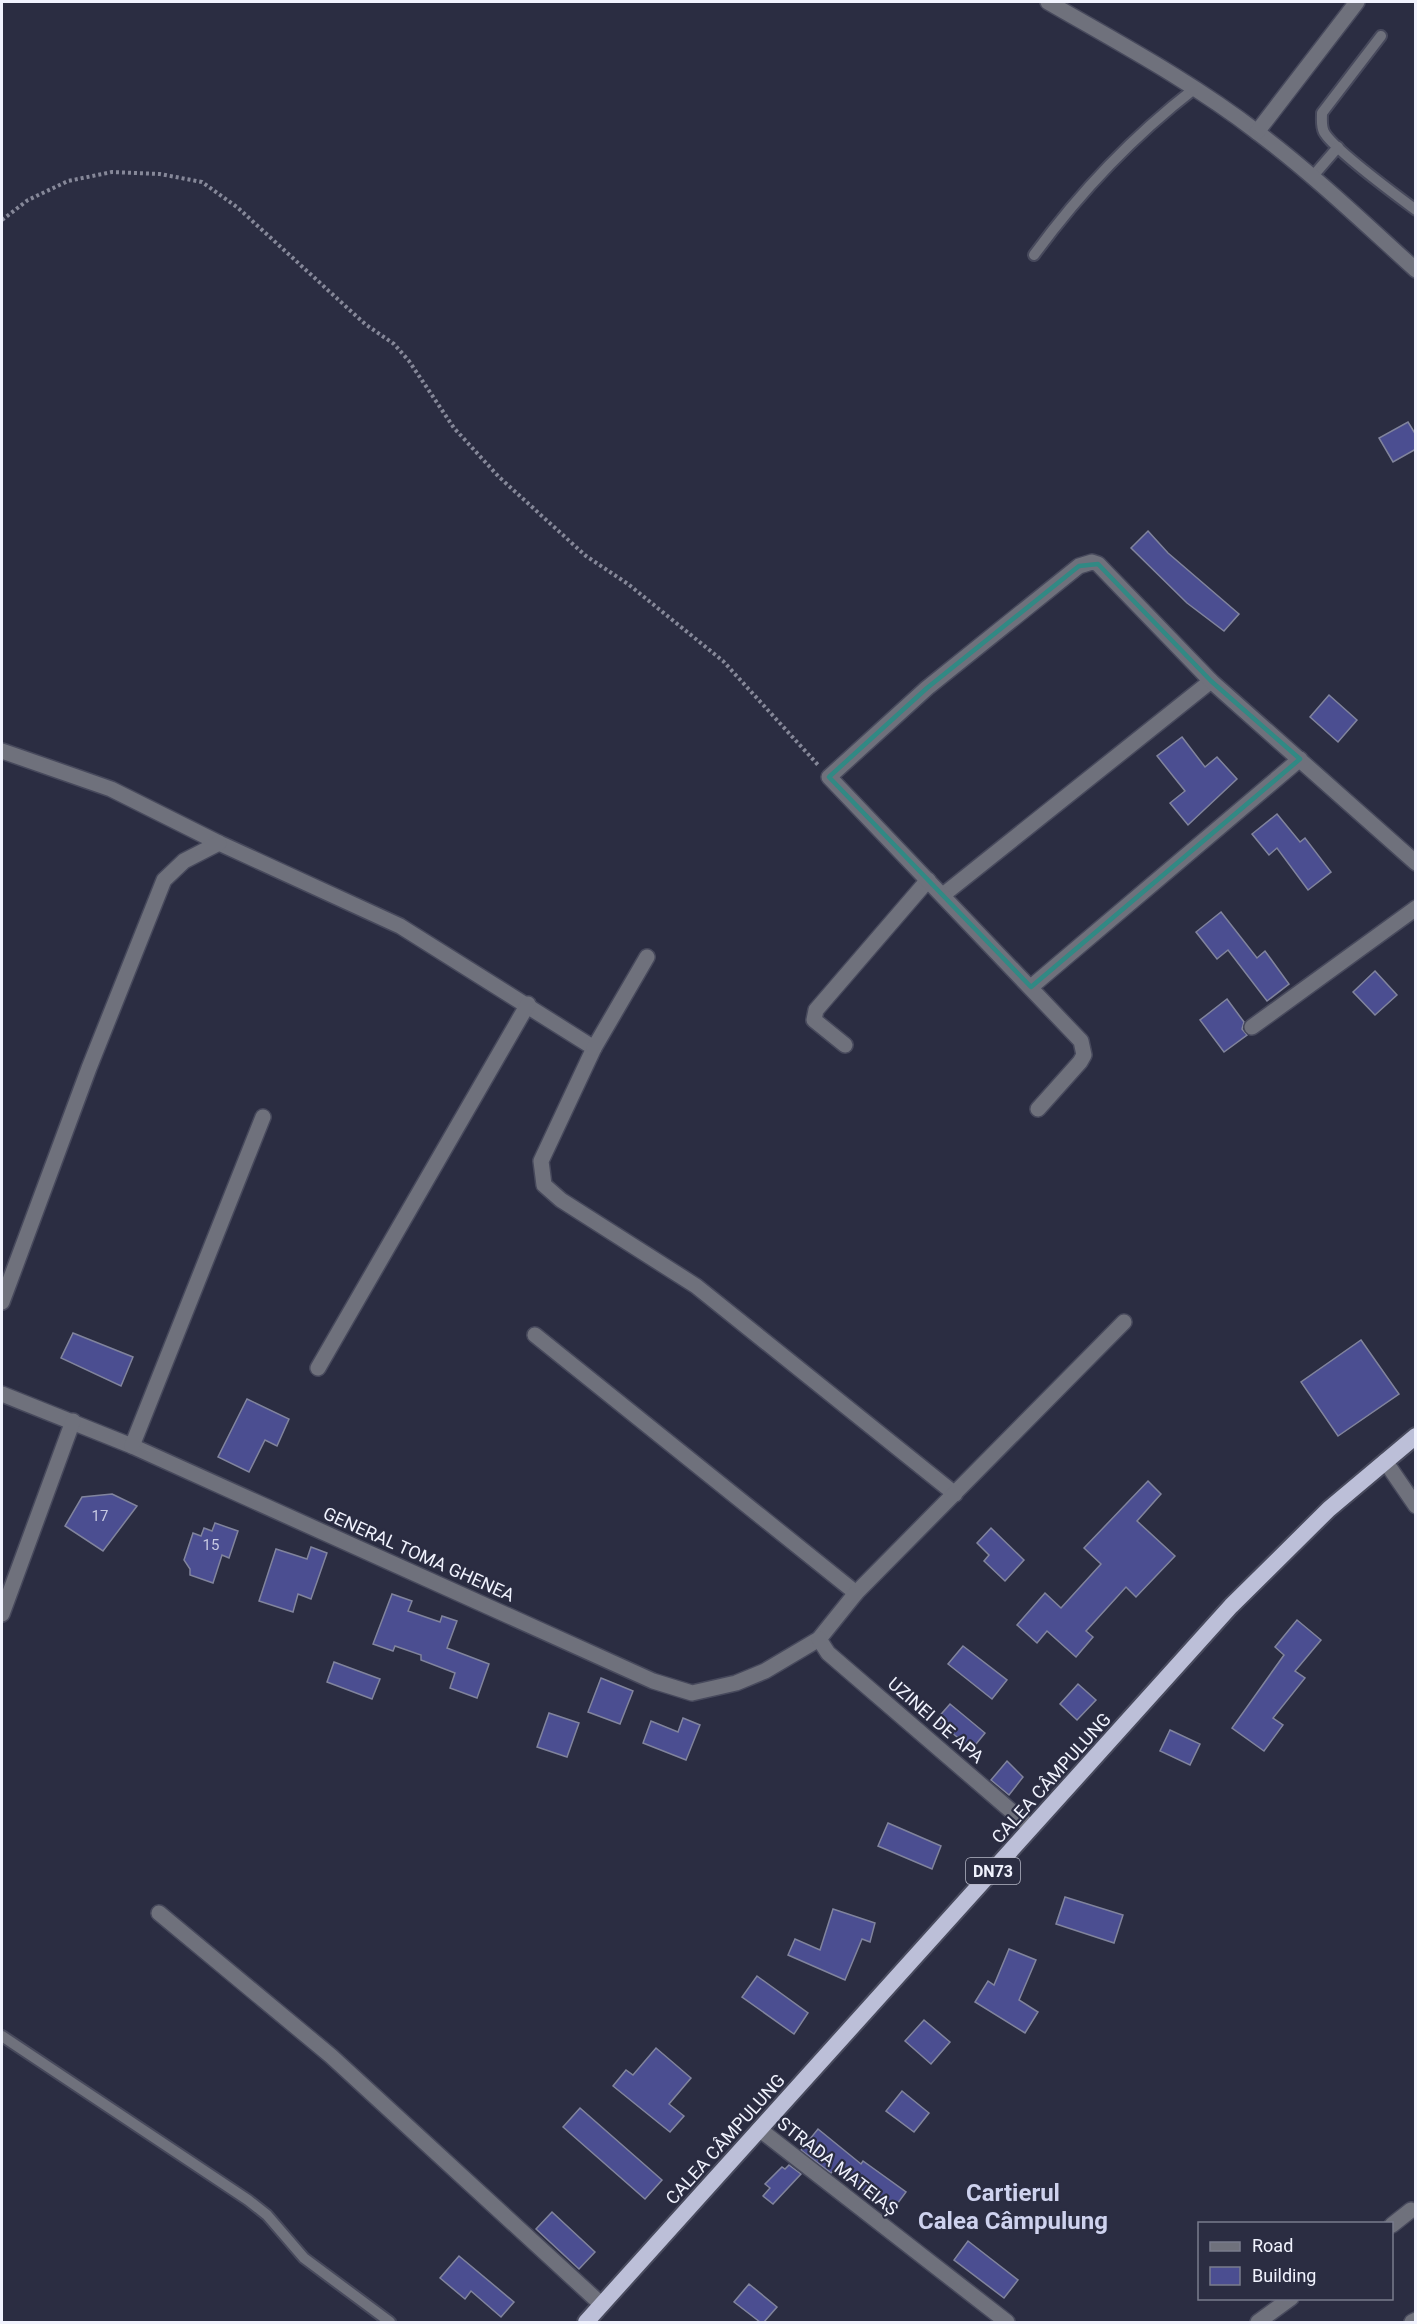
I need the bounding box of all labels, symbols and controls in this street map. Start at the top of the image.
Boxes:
street label: GENERAL TOMA GHENEA [320,1502,518,1606]
house number: 17 [92,1507,108,1525]
house number: 15 [203,1536,219,1554]
street label: UZINEI DE APA [884,1673,988,1767]
street label: CALEA CÂMPULUNG [987,1709,1115,1847]
road number: DN73 [966,1858,1020,1884]
street label: CALEA CÂMPULUNG [661,2070,789,2208]
street label: STRADA MATEIAȘ [773,2112,903,2221]
district label: Cartierul Calea Câmpulung [918,2179,1108,2235]
legend [1198,2222,1393,2300]
text: Road [1252,2235,1293,2256]
text: Building [1252,2265,1316,2286]

